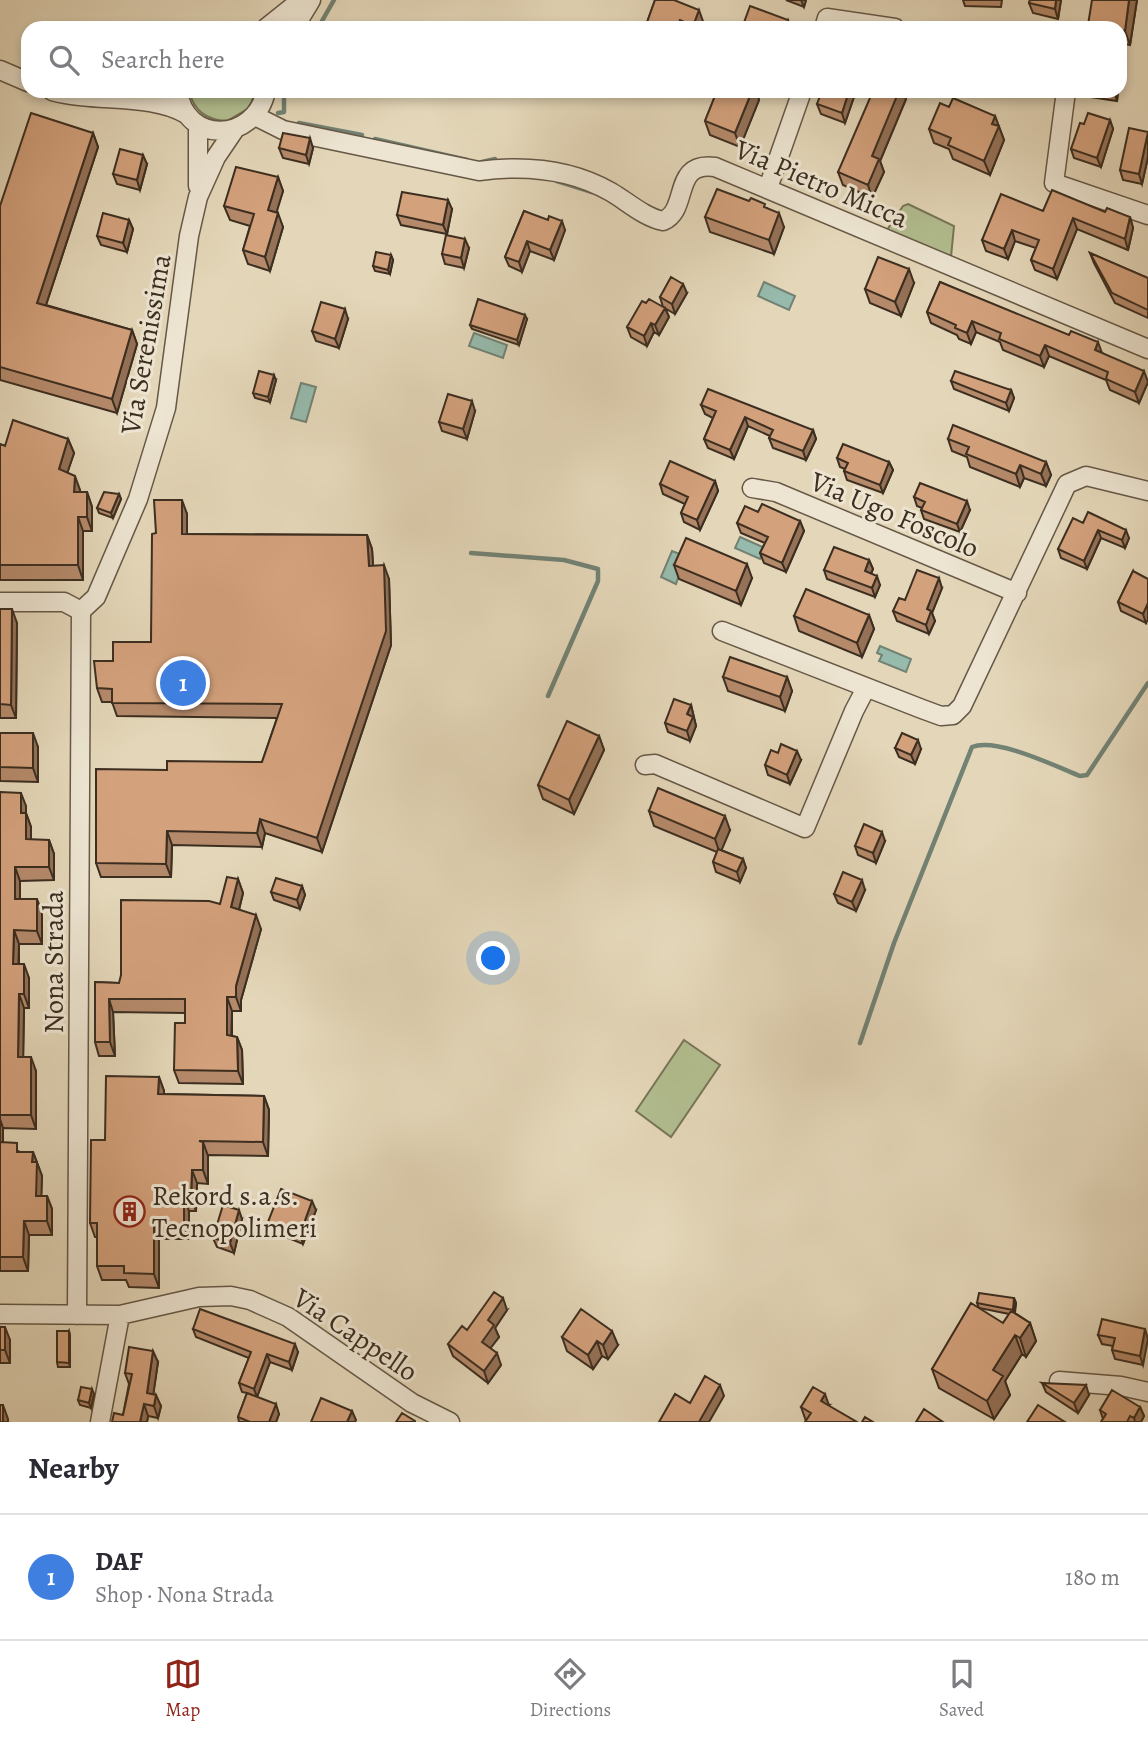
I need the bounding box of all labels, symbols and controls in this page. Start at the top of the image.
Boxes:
search box [21,21,1127,98]
icon: search [45,41,83,79]
text: Search here [101,42,225,77]
street label: Via Pietro Micca [728,130,914,237]
street label: Via Serenissima [111,251,181,438]
street label: Via Ugo Foscolo [804,462,985,567]
pin: 1 [160,657,206,709]
street label: Nona Strada [35,890,73,1034]
your location [476,941,510,975]
place label: Rekord s.a.s. Tecnopolimeri [152,1177,317,1247]
building icon: Rekord s.a.s. Tecnopolimeri [112,1194,146,1228]
street label: Via Cappello [285,1279,425,1390]
text: Nearby [28,1448,119,1488]
text: DAF [95,1544,143,1579]
text: 1 [47,1562,55,1593]
text: 180 m [1065,1562,1120,1593]
text: Shop · Nona Strada [95,1579,274,1610]
tab: Map [164,1655,202,1723]
tab: Directions [530,1655,611,1723]
tab: Saved [939,1655,984,1723]

